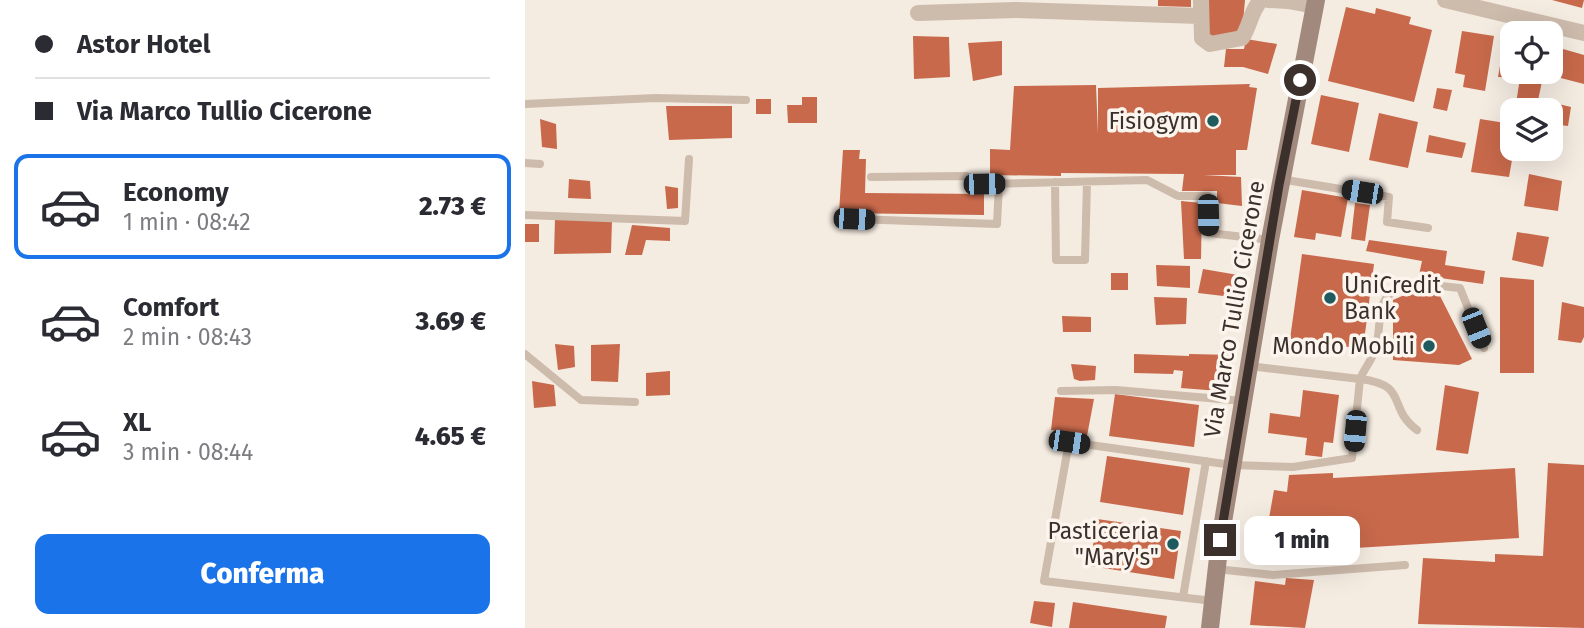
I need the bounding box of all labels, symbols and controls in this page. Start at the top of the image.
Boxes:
map controls [1500,21,1563,161]
button: locate [1500,21,1563,84]
text: Astor Hotel [77,29,210,60]
route start [1284,64,1316,96]
text: Via Marco Tullio Cicerone [77,96,372,127]
button: layers [1500,98,1563,161]
place label: Fisiogym [1108,107,1199,135]
marker: Fisiogym [1205,113,1221,129]
car [963,173,1006,195]
icon: car [39,175,102,238]
text: Economy [123,177,229,208]
street label: Via Marco Tullio Cicerone [1198,178,1270,440]
car [1340,178,1385,206]
text: 2.73 € [419,191,486,222]
car [1198,194,1219,236]
text: 1 min · 08:42 [123,208,251,236]
car [833,208,876,230]
place label: UniCredit Bank [1344,271,1442,325]
icon: car [39,290,102,353]
marker: UniCredit Bank [1322,290,1338,306]
text: Comfort [123,292,219,323]
car [1459,305,1494,351]
text: 3.69 € [416,306,486,337]
text: 2 min · 08:43 [123,323,252,351]
place label: Mondo Mobili [1272,332,1415,360]
marker: Mondo Mobili [1421,338,1437,354]
icon: car [39,405,102,468]
text: XL [123,407,151,438]
car [1343,409,1368,453]
text: 4.65 € [415,421,486,452]
car [1047,429,1092,455]
text: 3 min · 08:44 [123,438,253,466]
callout: 1 min [1245,516,1360,564]
place label: Pasticceria "Mary's" [1048,517,1159,571]
route end [1204,524,1236,556]
text: 1 min [1274,526,1330,554]
button: Conferma [35,534,490,614]
marker: Pasticceria "Mary's" [1165,536,1181,552]

